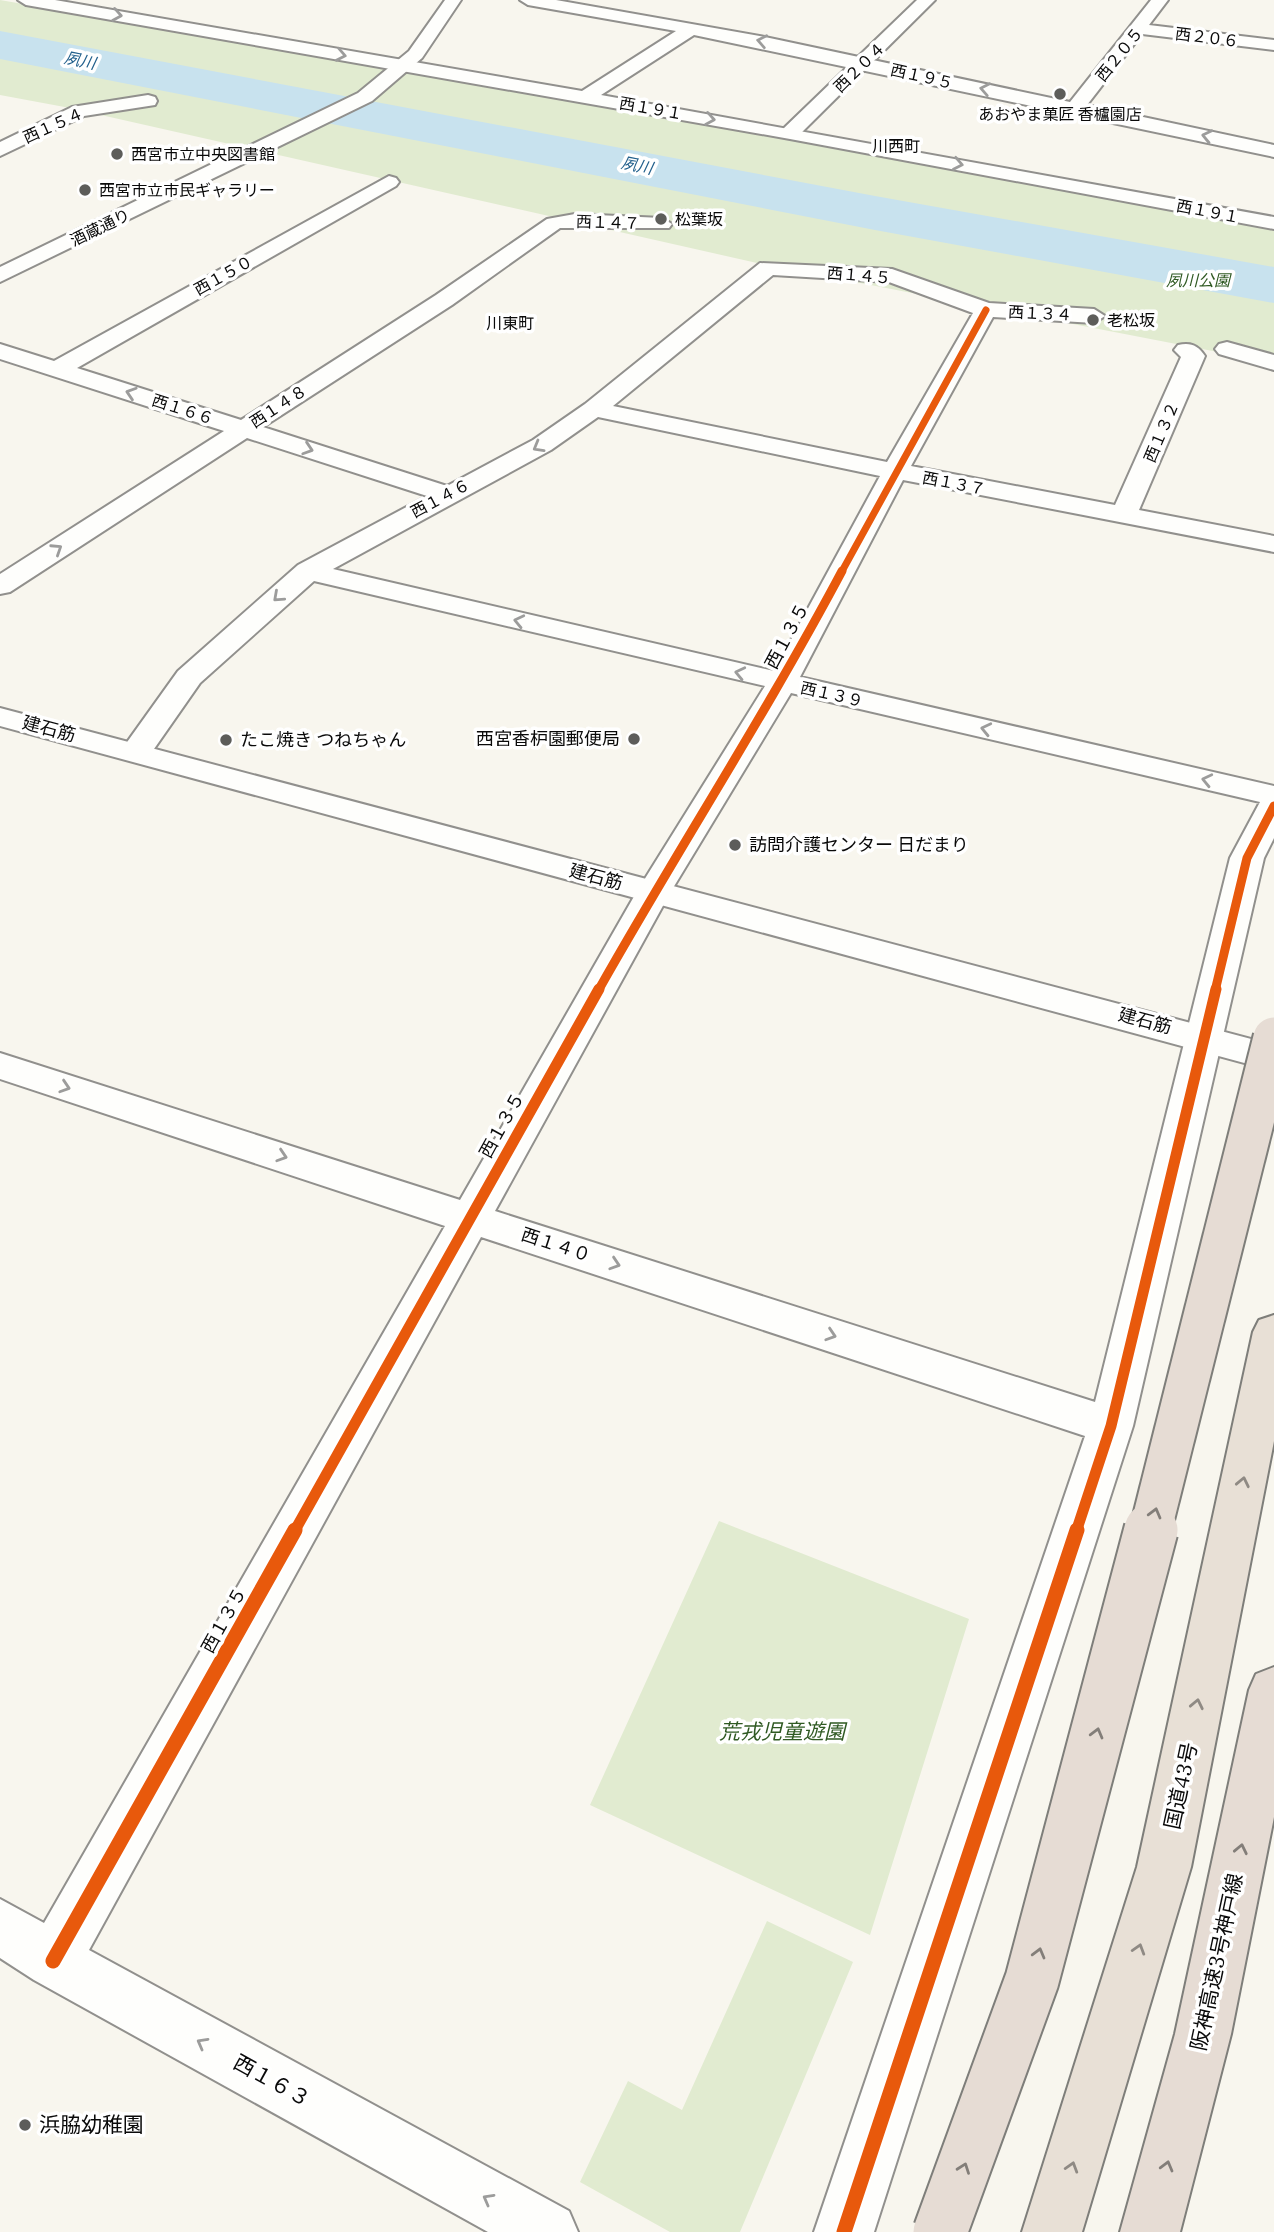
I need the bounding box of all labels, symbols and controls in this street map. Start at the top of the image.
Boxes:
one-way arrow [111,7,123,22]
street label: 西２０５ [1091,23,1147,85]
street label: 西２０６ [1174,23,1240,51]
one-way arrow [756,35,768,50]
street label: 西２０４ [829,38,889,96]
water label: 夙川 [62,47,100,73]
one-way arrow [335,47,347,62]
street label: 西１９５ [889,59,955,93]
one-way arrow [979,82,991,97]
marker: あおやま菓匠 香櫨園店 [1052,86,1068,102]
street label: 西１９１ [618,93,684,123]
street label: 西１５４ [20,103,86,147]
place label: あおやま菓匠 香櫨園店 [978,104,1142,124]
one-way arrow [704,111,716,126]
one-way arrow [1201,130,1213,145]
district label: 川西町 [872,136,920,156]
place label: 西宮市立中央図書館 [131,144,275,164]
marker: 西宮市立中央図書館 [109,146,125,162]
water label: 夙川 [619,152,657,178]
one-way arrow [952,156,964,171]
place label: 西宮市立市民ギャラリー [99,180,275,200]
marker: 西宮市立市民ギャラリー [77,182,93,198]
street label: 西１９１ [1175,195,1241,227]
street label: 酒蔵通り [67,204,133,250]
place label: 松葉坂 [675,209,723,229]
street label: 西１４７ [576,211,640,233]
marker: 松葉坂 [653,211,669,227]
street label: 西１５０ [190,251,256,299]
street label: 西１４５ [826,262,892,288]
park label: 夙川公園 [1166,270,1232,290]
street label: 西１３４ [1008,301,1072,325]
place label: 老松坂 [1107,310,1155,330]
marker: 老松坂 [1085,312,1101,328]
district label: 川東町 [486,313,534,333]
street label: 西１４８ [246,380,310,432]
one-way arrow [126,386,138,401]
street label: 西１６６ [149,390,217,428]
street label: 西１３２ [1139,399,1183,465]
one-way arrow [532,439,545,452]
one-way arrow [302,441,314,456]
street label: 西１３７ [921,467,987,499]
street label: 西１４６ [407,474,473,522]
one-way arrow [49,545,62,558]
one-way arrow [273,589,286,601]
street label: 西１３５ [760,599,814,673]
one-way arrow [513,614,525,629]
one-way arrow [734,667,746,681]
street label: 西１３９ [799,677,865,711]
street label: 建石筋 [20,710,78,747]
one-way arrow [980,723,992,738]
place label: 西宮香枦園郵便局 [476,727,620,750]
place label: たこ焼き つねちゃん [240,728,406,751]
marker: 西宮香枦園郵便局 [626,731,642,747]
marker: たこ焼き つねちゃん [218,732,234,748]
one-way arrow [1202,774,1214,789]
place label: 訪問介護センター 日だまり [749,833,969,856]
marker: 訪問介護センター 日だまり [727,837,743,853]
street label: 建石筋 [567,858,625,895]
street label: 建石筋 [1116,1002,1174,1039]
one-way arrow [58,1079,71,1093]
street label: 西１３５ [474,1088,529,1162]
one-way arrow [275,1148,287,1163]
street label: 西１４０ [518,1222,594,1267]
one-way arrow [608,1256,620,1270]
one-way arrow [824,1327,837,1341]
one-way arrow [1235,1476,1250,1488]
one-way arrow [1147,1508,1161,1520]
street label: 西１３５ [196,1583,251,1657]
one-way arrow [1189,1698,1204,1710]
park label: 荒戎児童遊園 [719,1717,848,1745]
one-way arrow [1089,1728,1103,1740]
street label: 国道43号 [1157,1740,1203,1832]
one-way arrow [1233,1843,1248,1855]
street label: 阪神高速3号神戸線 [1184,1871,1248,2053]
one-way arrow [1130,1944,1145,1956]
one-way arrow [1031,1948,1045,1960]
one-way arrow [197,2038,210,2051]
street label: 西１６３ [229,2048,316,2113]
place label: 浜脇幼稚園 [39,2110,144,2138]
marker: 浜脇幼稚園 [17,2117,33,2133]
one-way arrow [1159,2160,1174,2172]
one-way arrow [1063,2161,1078,2173]
one-way arrow [956,2162,970,2174]
one-way arrow [483,2194,495,2207]

